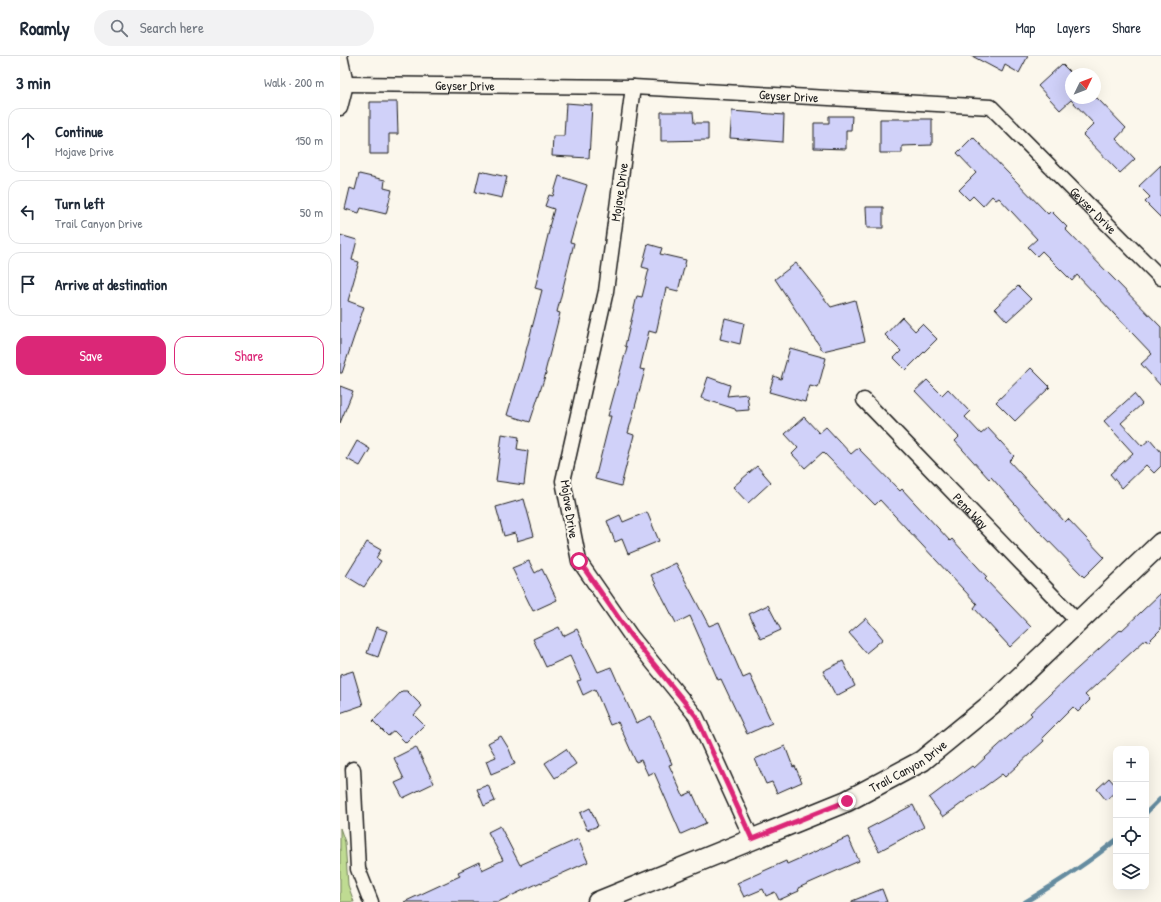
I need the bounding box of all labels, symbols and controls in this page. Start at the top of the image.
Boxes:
search box [94,10,374,46]
text: Roamly [20,15,70,41]
icon: search [108,17,130,39]
text: Search here [140,17,204,38]
text: Map [1015,18,1035,37]
text: Layers [1057,18,1090,37]
text: Share [1112,18,1141,37]
north arrow [1065,68,1101,104]
text: 3 min [16,71,51,94]
text: Walk · 200 m [264,73,324,91]
street label: Geyser Drive [435,76,495,95]
street label: Geyser Drive [758,85,819,106]
text: Continue [55,121,103,142]
icon: ahead [17,129,39,151]
text: 150 m [295,131,323,149]
text: Mojave Drive [55,142,114,160]
street label: Mojave Drive [606,162,632,222]
street label: Geyser Drive [1066,183,1121,238]
text: Turn left [55,193,105,214]
icon: left [17,201,39,223]
text: 50 m [300,203,323,221]
text: Trail Canyon Drive [55,214,143,232]
icon: arrive [17,273,39,295]
text: Arrive at destination [55,274,167,295]
button: Save [16,336,166,375]
button: Share [174,336,324,375]
street label: Mojave Drive [556,478,584,540]
street label: Pena Way [949,489,993,533]
route start [570,552,588,570]
street label: Trail Canyon Drive [866,736,950,797]
map controls [1113,746,1149,890]
button: + [1113,746,1149,782]
button: − [1113,782,1149,818]
route end [838,792,856,810]
button: locate [1113,818,1149,854]
button: layers [1113,854,1149,890]

